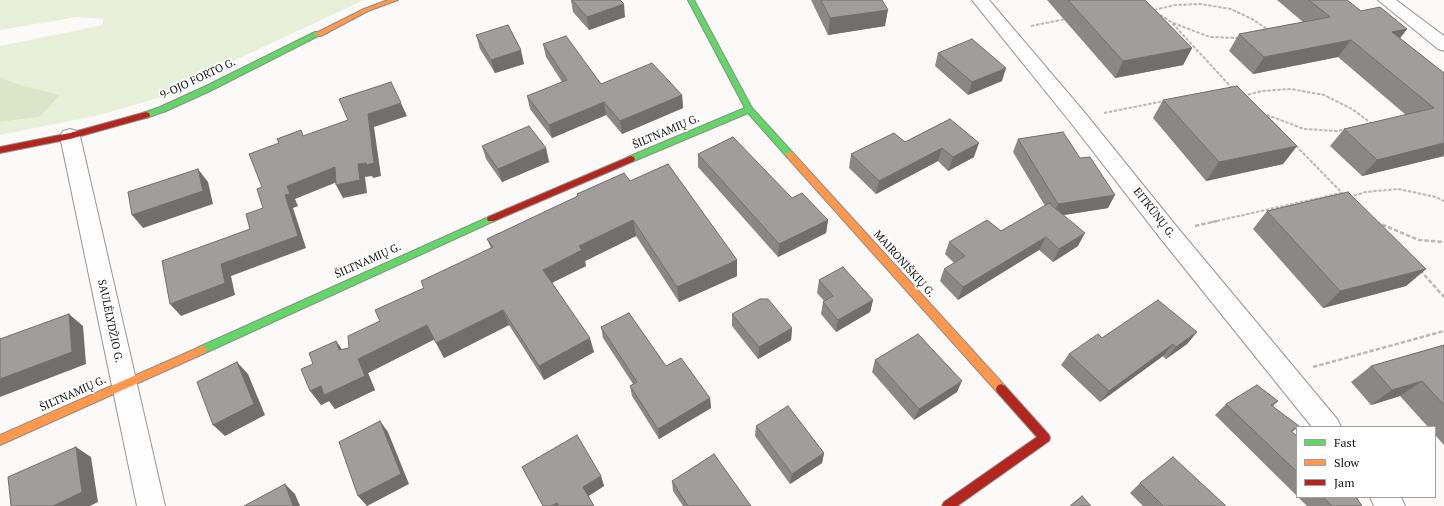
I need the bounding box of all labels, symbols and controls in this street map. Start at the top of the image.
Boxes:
street label: 9-OJO FORTO G. [158,56,238,102]
street label: ŠILTNAMIŲ G. [631,112,701,152]
street label: EITKŪNŲ G. [1130,185,1178,241]
street label: MAIRONIŠKIŲ G. [871,228,937,300]
street label: ŠILTNAMIŲ G. [333,240,403,282]
street label: SAULĖLYDŽIO G. [95,278,125,364]
street label: ŠILTNAMIŲ G. [38,373,108,415]
legend [1296,426,1436,498]
text: Fast [1334,435,1356,450]
text: Slow [1334,455,1359,470]
text: Jam [1334,475,1355,490]

